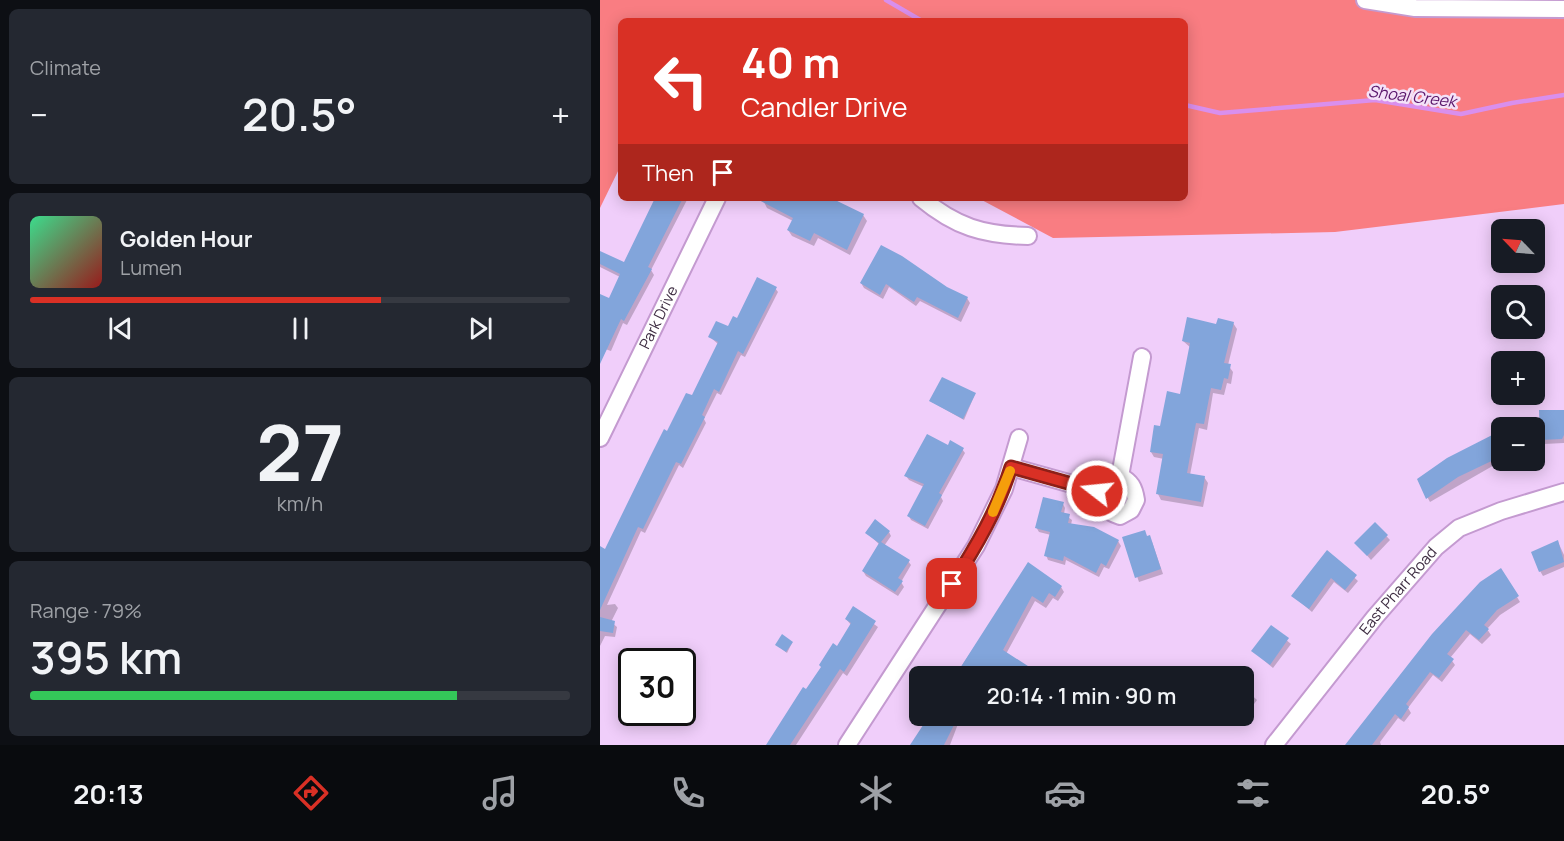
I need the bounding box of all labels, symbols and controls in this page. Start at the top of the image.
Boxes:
text: 40 m [741,33,840,91]
icon: left [642,42,720,120]
text: Climate [30,54,101,81]
water label: Shoal Creek [1367,80,1459,113]
text: 20.5° [242,83,357,145]
text: Candler Drive [741,88,908,125]
text: − [30,92,48,137]
text: + [551,92,570,137]
icon: arrive [706,156,739,189]
text: Then [642,158,694,188]
north arrow [1491,219,1545,273]
map controls [1491,219,1545,471]
text: Golden Hour [120,224,253,254]
text: Lumen [120,254,182,281]
street label: Park Drive [634,282,683,353]
button: search [1491,285,1545,339]
icon: previous [104,312,137,345]
icon: pause [284,312,317,345]
icon: next [464,312,497,345]
button: + [1491,351,1545,405]
text: 27 [256,398,344,504]
button: − [1491,417,1545,471]
position arrow [1065,459,1129,523]
text: km/h [277,490,323,517]
street label: East Pharr Road [1354,542,1441,639]
pin [926,558,977,609]
icon: arrive [935,567,968,600]
text: Range · 79% [30,597,142,624]
text: 395 km [30,626,182,688]
speed limit sign: 30 [618,648,696,726]
text: 20:14 · 1 min · 90 m [987,681,1176,711]
icon: directions [290,772,332,814]
icon: music [479,772,521,814]
icon: phone [667,772,709,814]
icon: climate [855,772,897,814]
icon: car [1044,772,1086,814]
icon: filters [1232,772,1274,814]
text: 20:13 [73,775,144,812]
text: 20.5° [1421,775,1491,812]

